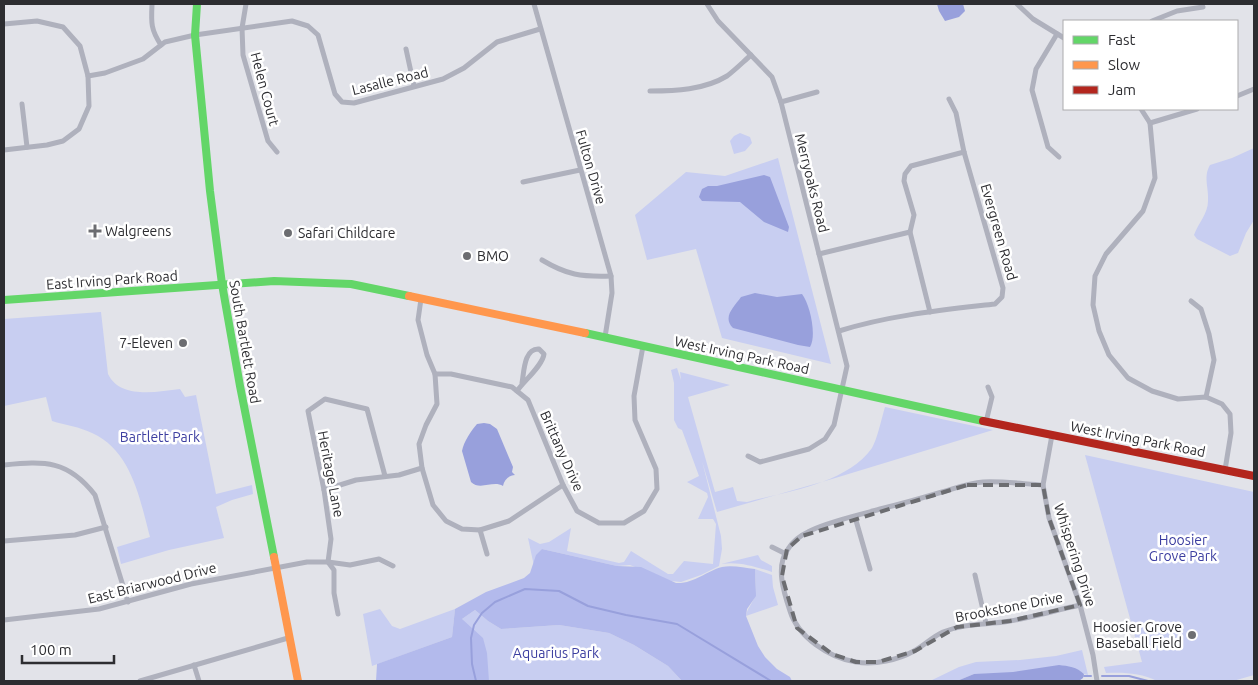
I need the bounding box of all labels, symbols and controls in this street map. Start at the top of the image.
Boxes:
legend [1063,20,1238,110]
text: Fast [1108,31,1136,48]
street label: Helen Court [247,50,283,128]
text: Slow [1108,56,1141,73]
street label: Lasalle Road [350,64,430,98]
text: Jam [1108,81,1136,98]
street label: Fulton Drive [573,128,609,206]
street label: Merryoaks Road [792,132,832,234]
street label: Evergreen Road [978,182,1020,282]
place label: Walgreens [105,223,171,239]
marker: Walgreens [89,225,101,237]
place label: Safari Childcare [298,225,396,241]
marker: Safari Childcare [282,227,294,239]
place label: BMO [477,248,509,264]
marker: BMO [461,250,473,262]
street label: East Irving Park Road [46,267,178,293]
street label: South Bartlett Road [226,279,264,405]
street label: West Irving Park Road [673,333,811,377]
place label: 7-Eleven [119,335,173,351]
marker: 7-Eleven [177,337,189,349]
street label: Brittany Drive [537,408,587,494]
street label: West Irving Park Road [1069,418,1207,460]
park label: Bartlett Park [120,429,200,445]
street label: Heritage Lane [315,429,347,519]
street label: Whispering Drive [1051,501,1099,609]
park label: Hoosier Grove Park [1149,532,1217,564]
street label: East Briarwood Drive [86,559,218,607]
street label: Brookstone Drive [954,589,1064,625]
place label: Hoosier Grove Baseball Field [1093,619,1182,651]
marker: Hoosier Grove Baseball Field [1186,629,1198,641]
scale bar [22,632,115,664]
text: 100 m [30,641,72,658]
park label: Aquarius Park [513,645,599,661]

